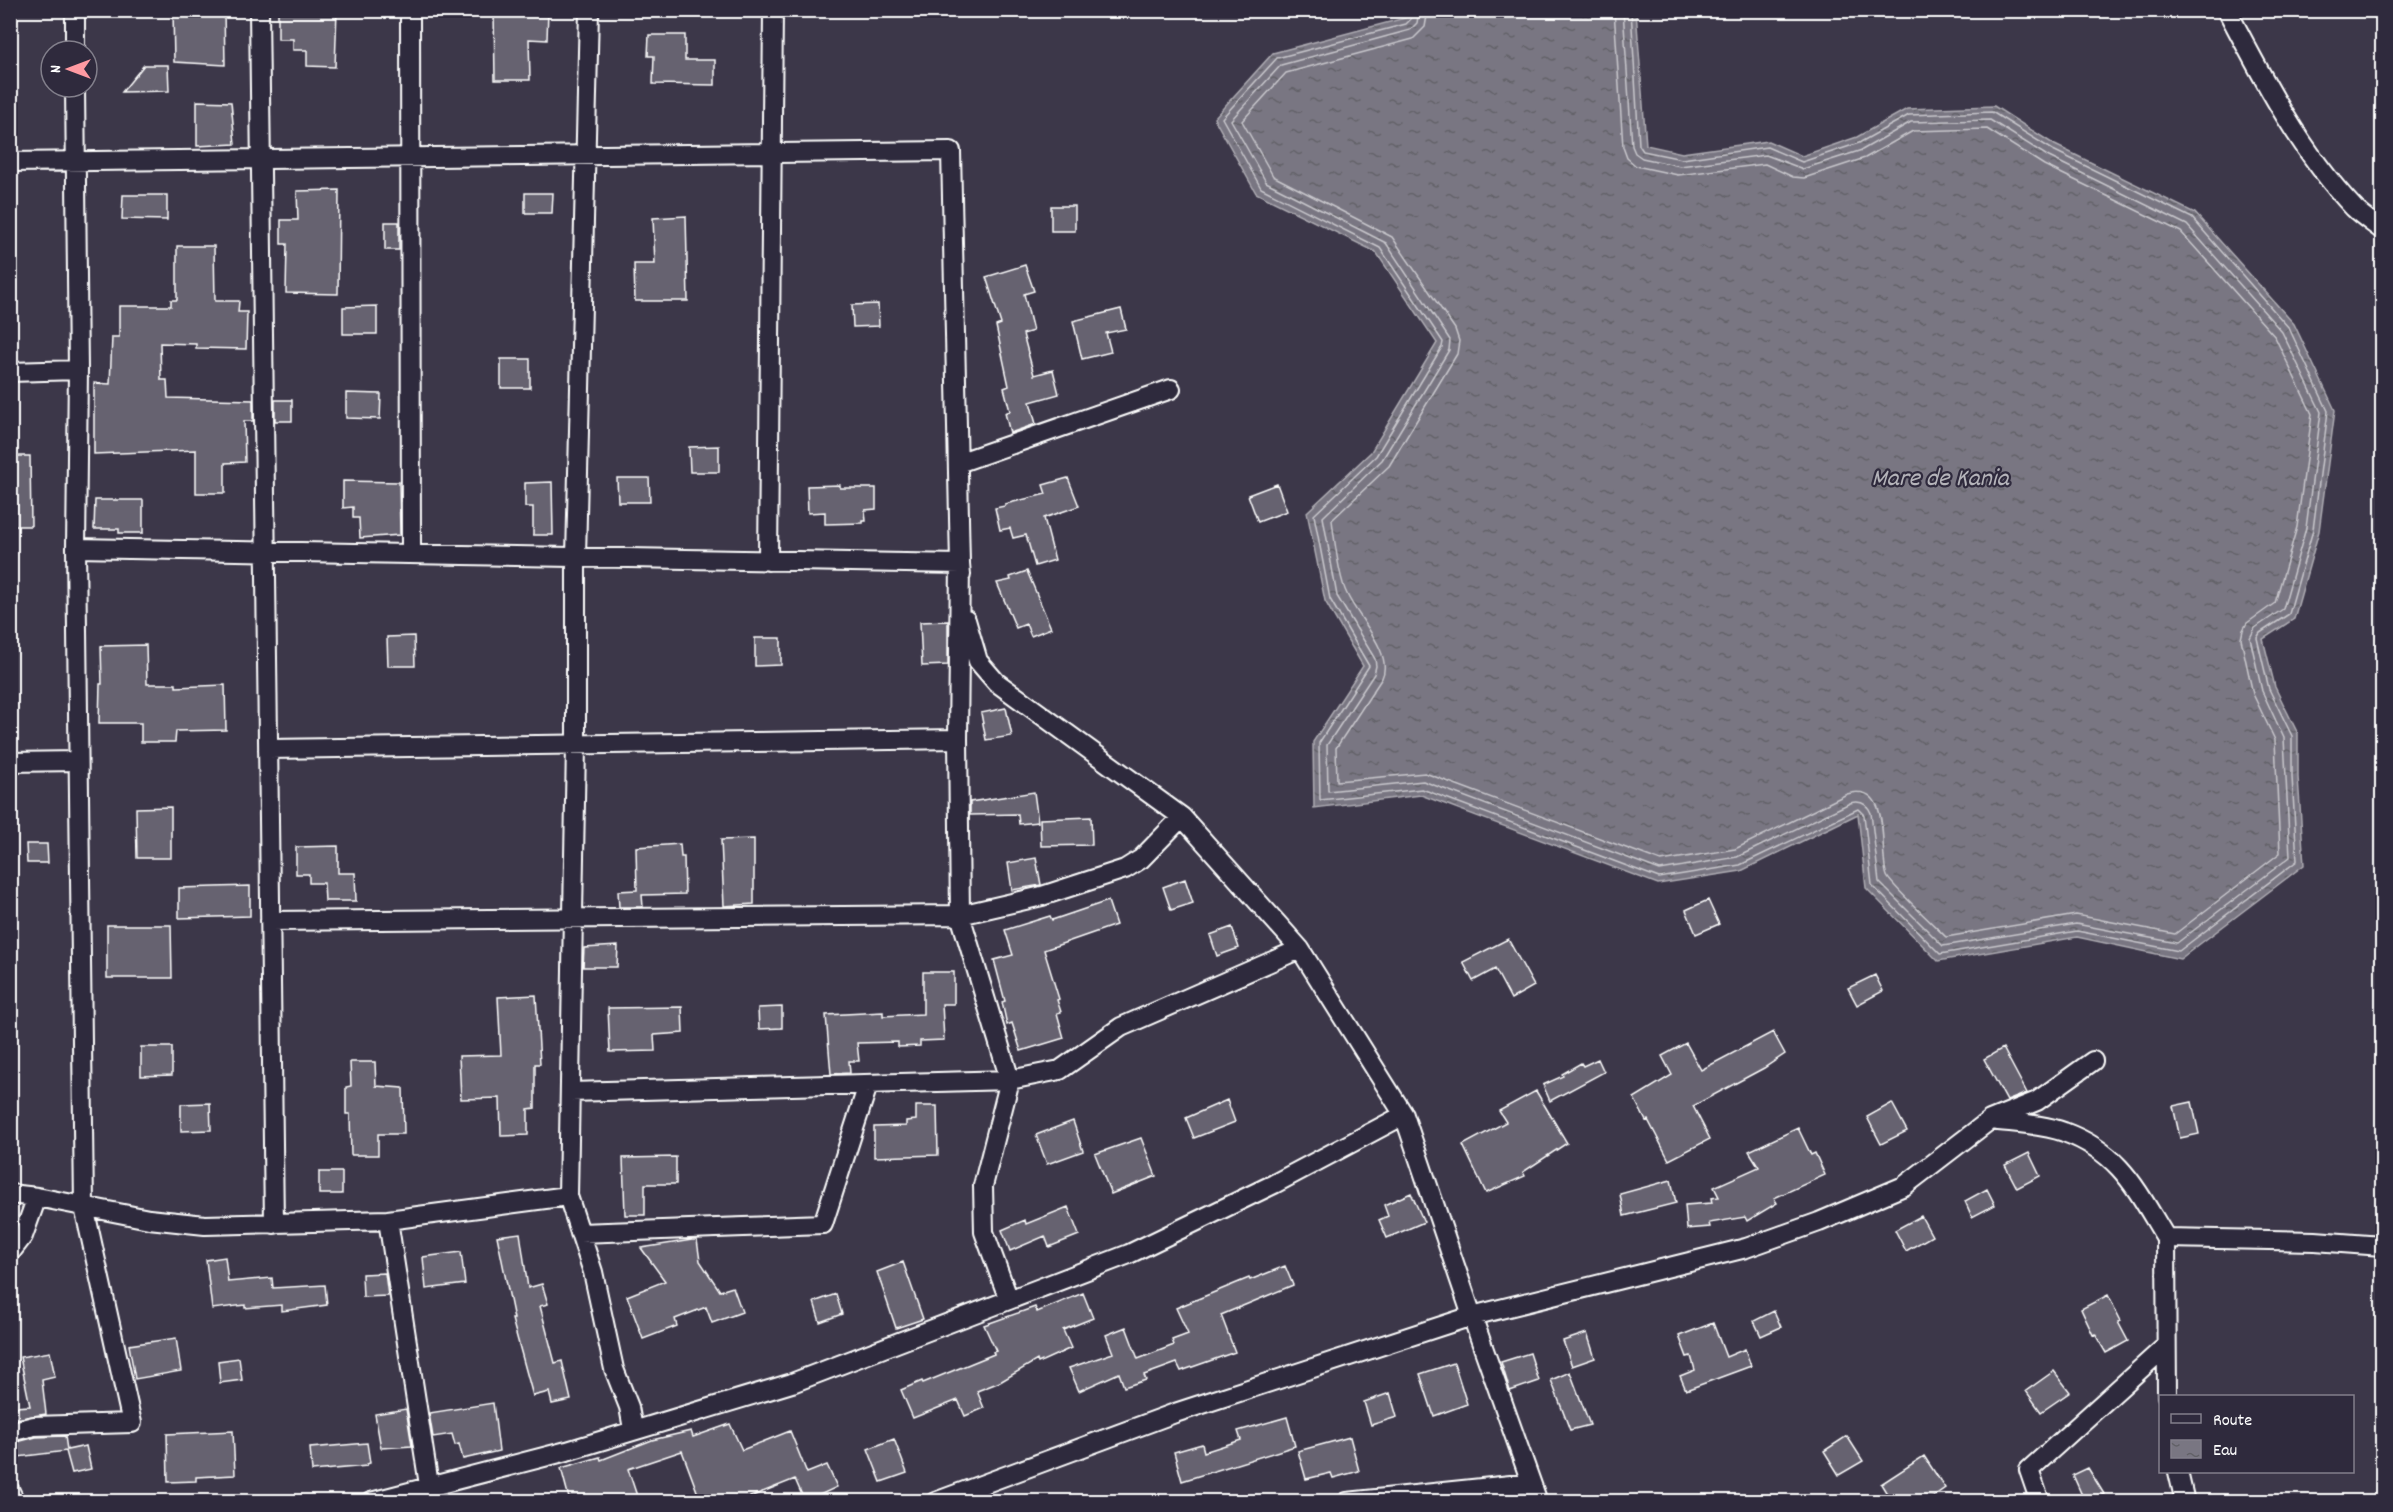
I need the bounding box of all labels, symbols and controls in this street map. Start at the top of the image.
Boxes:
north arrow [39,39,99,99]
text: N [45,65,68,73]
water label: Mare de Kania [1871,461,2010,498]
legend [2159,1395,2354,1473]
text: Route [2213,1409,2252,1434]
text: Eau [2213,1439,2237,1464]

